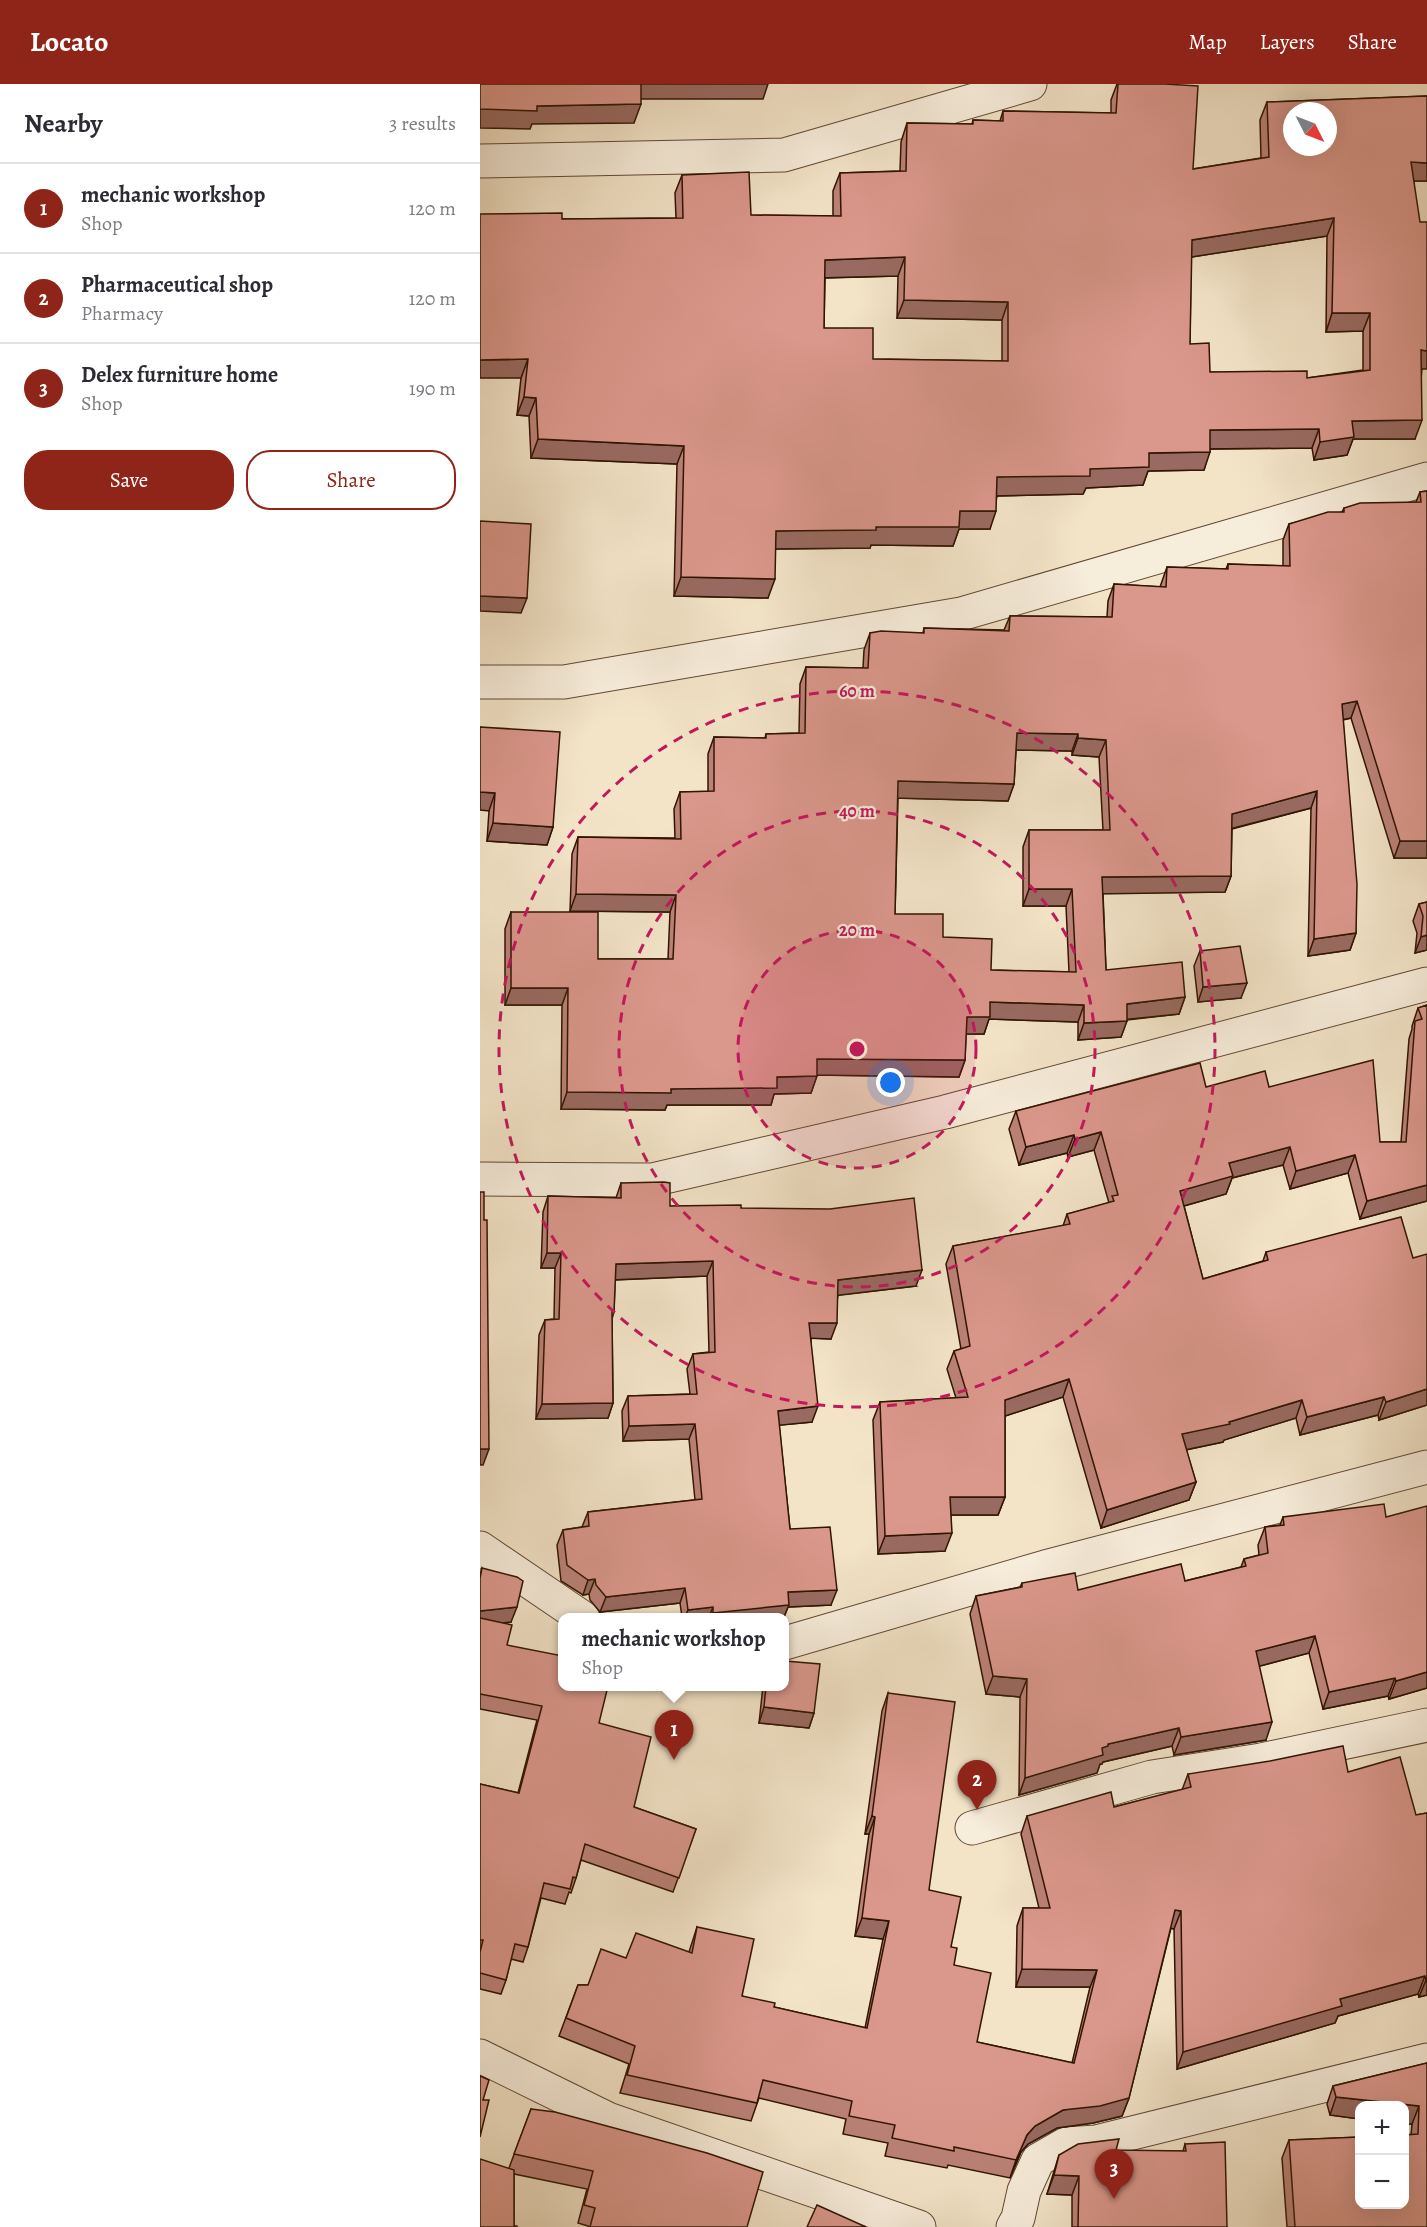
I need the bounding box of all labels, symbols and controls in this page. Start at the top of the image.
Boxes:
text: Locato [30,23,108,61]
text: Map [1188,28,1227,56]
text: Layers [1260,28,1315,56]
text: Share [1348,28,1397,56]
north arrow [1283,102,1337,156]
text: Nearby [24,106,103,141]
text: 3 results [389,110,456,137]
text: mechanic workshop [81,180,265,210]
text: 1 [40,195,47,222]
text: 120 m [408,195,456,222]
text: Shop [81,210,123,237]
text: Pharmaceutical shop [81,270,273,300]
text: 2 [39,285,48,312]
text: 120 m [408,285,456,312]
text: Pharmacy [81,300,163,327]
text: Delex furniture home [81,360,278,390]
text: 3 [39,375,48,402]
text: 190 m [409,375,456,402]
text: Shop [81,390,123,417]
button: Save [24,450,234,510]
button: Share [246,450,456,510]
text: 60 m [839,679,875,703]
text: 40 m [839,799,875,823]
text: 20 m [839,918,875,942]
centre of rings [847,1039,867,1059]
your location [876,1068,905,1097]
popup [558,1613,789,1691]
text: mechanic workshop [581,1624,766,1654]
text: Shop [581,1654,623,1681]
pin: 1 [654,1710,694,1760]
pin: 2 [958,1760,996,1810]
map controls [1355,2101,1409,2209]
button: + [1355,2101,1409,2155]
pin: 3 [1094,2150,1134,2199]
button: − [1355,2155,1409,2209]

